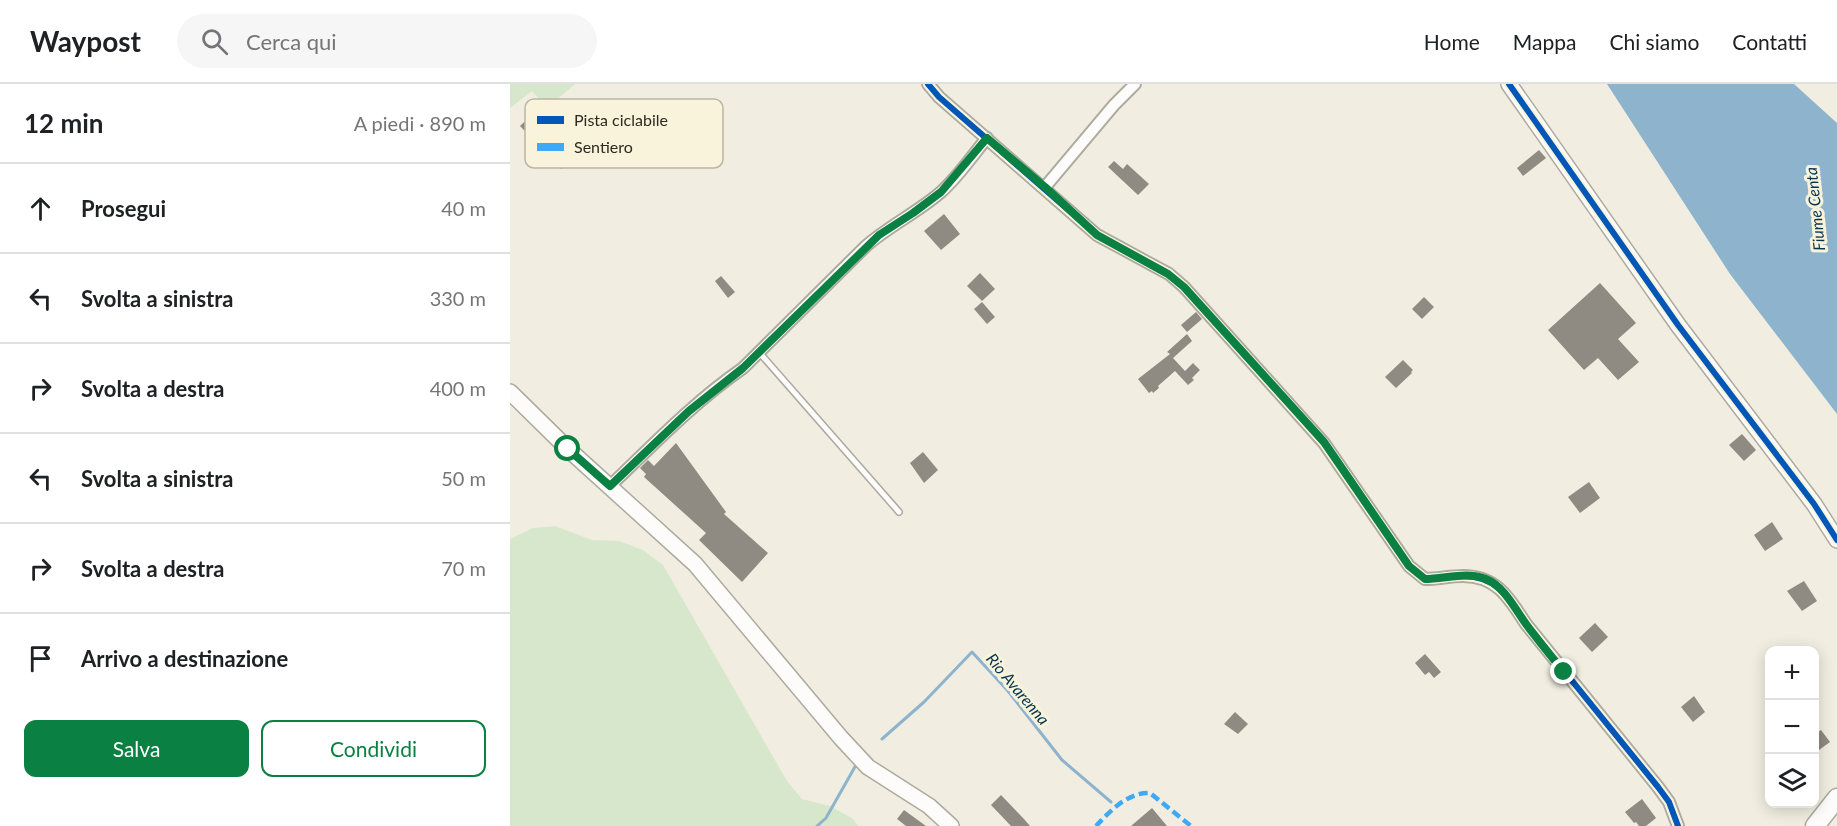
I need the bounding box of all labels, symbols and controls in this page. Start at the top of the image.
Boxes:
search box [177,14,597,68]
text: Waypost [30,24,141,58]
icon: search [198,25,231,58]
text: Cerca qui [246,28,337,55]
text: Home [1424,29,1480,54]
text: Mappa [1513,29,1576,54]
text: Chi siamo [1609,29,1699,54]
text: Contatti [1732,29,1807,54]
legend [525,99,723,168]
text: 12 min [24,107,104,139]
text: Pista ciclabile [574,110,668,129]
text: A piedi · 890 m [354,111,486,135]
text: Sentiero [574,137,633,156]
water label: Fiume Centa [1801,166,1828,252]
icon: ahead [24,192,57,225]
text: Prosegui [81,195,166,222]
text: 40 m [441,196,486,220]
icon: left [24,282,57,315]
text: Svolta a sinistra [81,285,233,312]
text: 330 m [430,286,486,310]
icon: right [24,372,57,405]
text: Svolta a destra [81,375,224,402]
text: 400 m [430,376,486,400]
route start [554,435,580,461]
icon: left [24,462,57,495]
text: Svolta a sinistra [81,465,233,492]
text: 50 m [441,466,486,490]
icon: right [24,552,57,585]
text: Svolta a destra [81,555,224,582]
text: 70 m [441,556,486,580]
icon: arrive [24,642,57,675]
text: Arrivo a destinazione [81,645,288,672]
map controls [1765,646,1819,808]
button: + [1765,646,1819,700]
water label: Rio Avarenna [983,649,1054,728]
route end [1550,658,1576,684]
button: − [1765,700,1819,754]
button: Salva [24,720,249,777]
button: Condividi [261,720,486,777]
button: layers [1765,754,1819,808]

